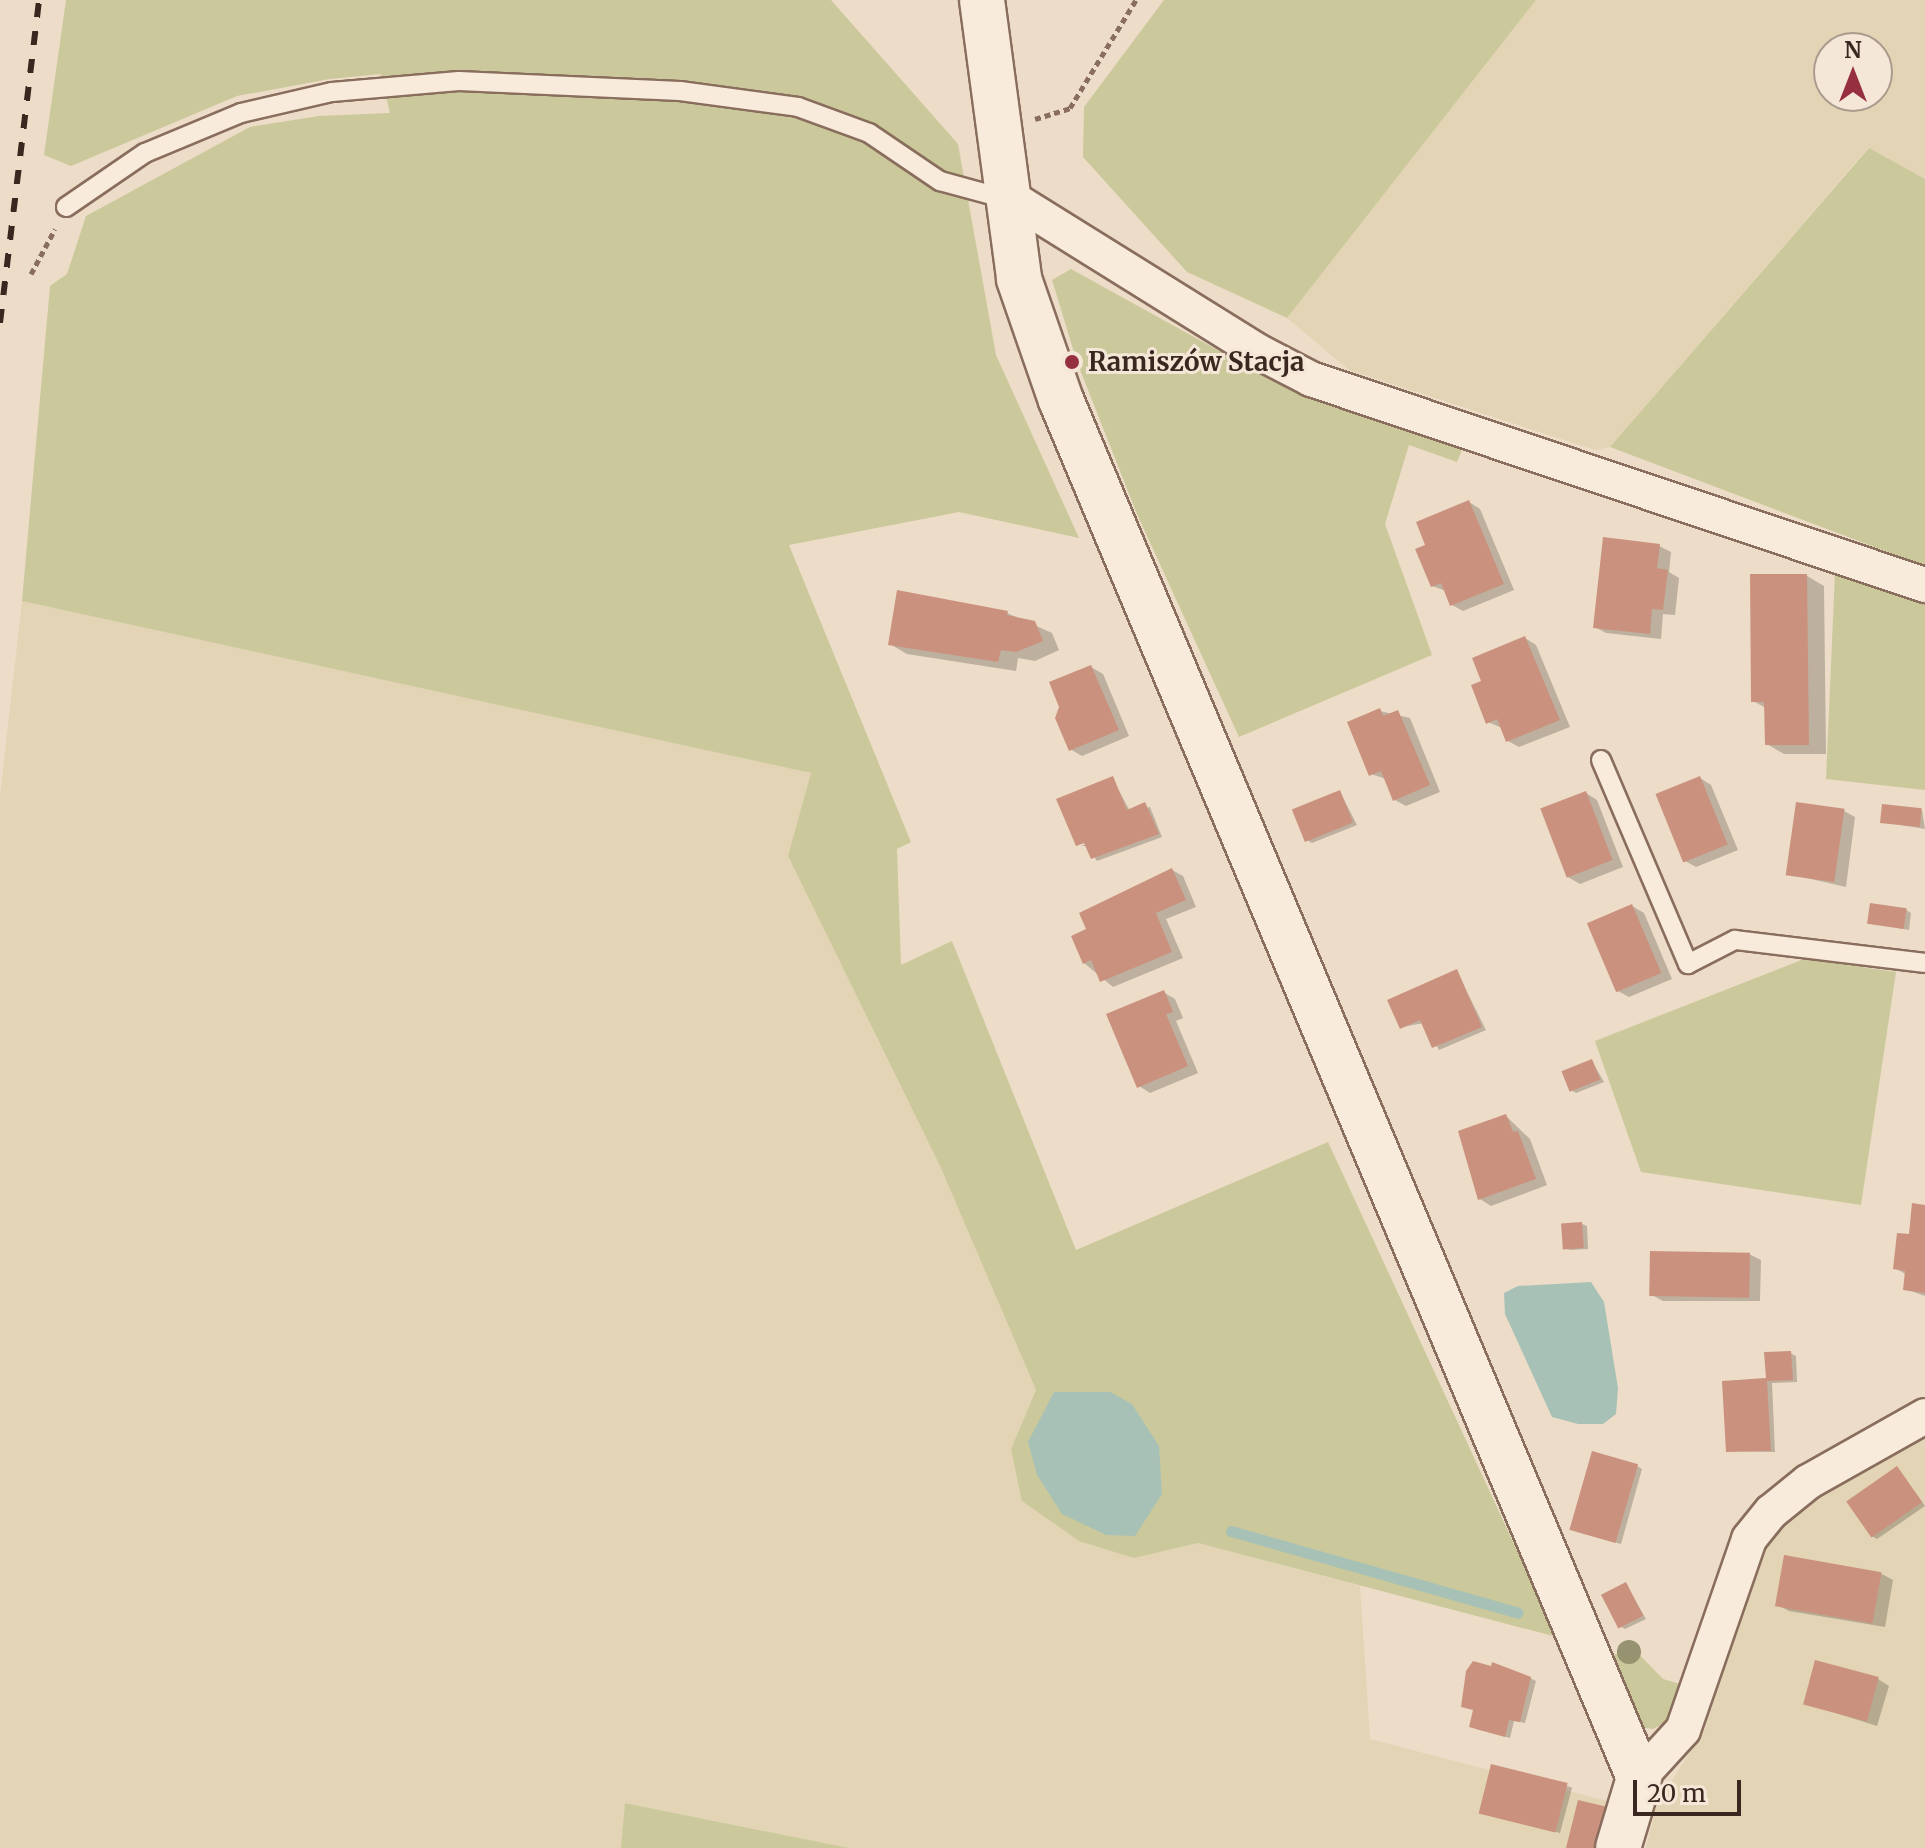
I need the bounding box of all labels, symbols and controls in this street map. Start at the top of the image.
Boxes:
north arrow [1813,32,1893,112]
text: N [1844,36,1862,64]
place label: Ramiszów Stacja [1088,346,1305,378]
marker: Ramiszów Stacja [1063,353,1081,371]
scale bar [1637,1764,1745,1814]
text: 20 m [1647,1778,1706,1809]

